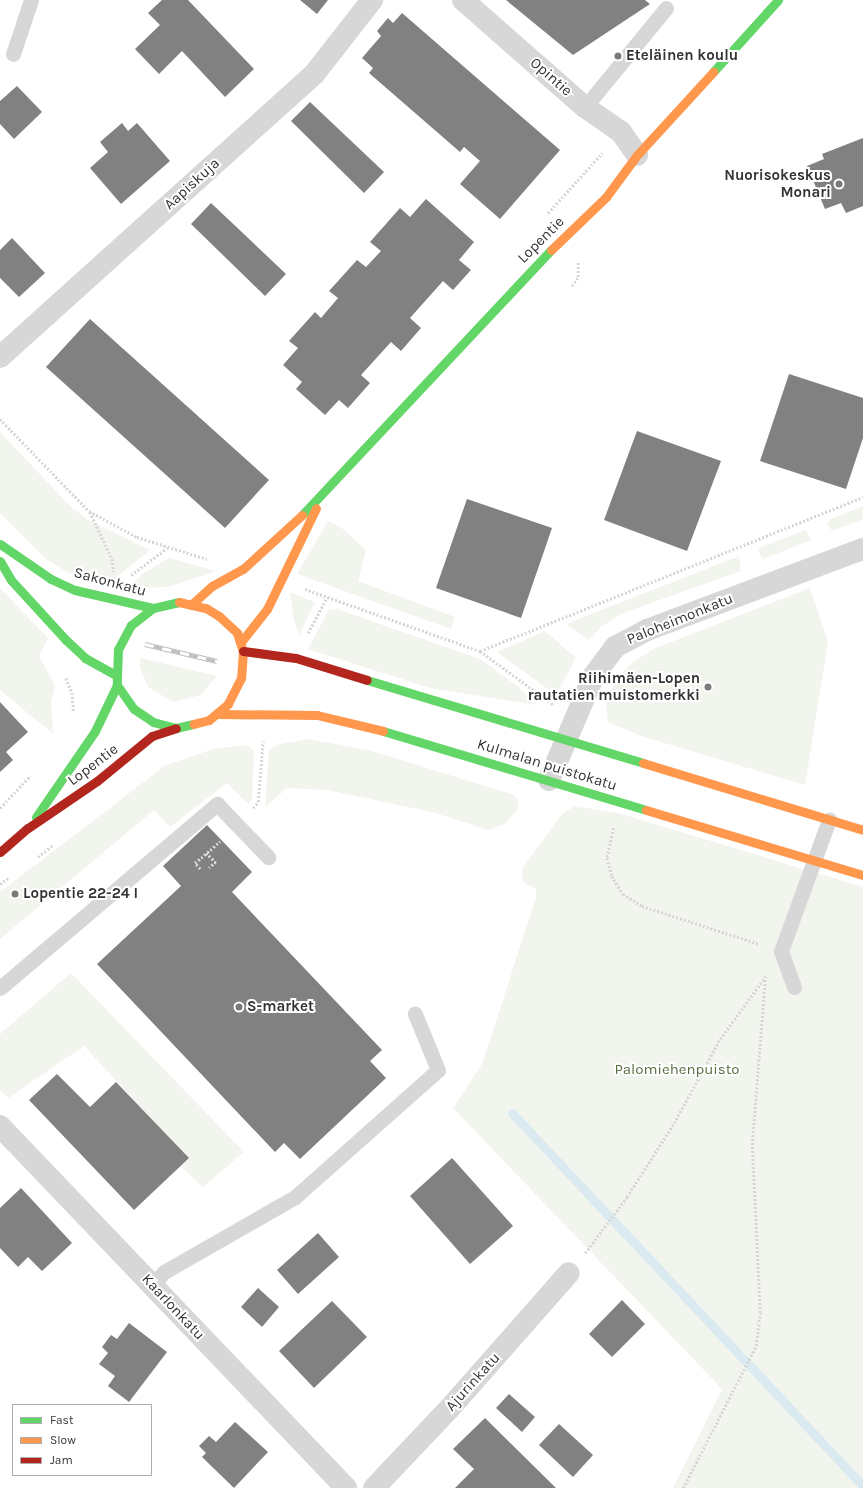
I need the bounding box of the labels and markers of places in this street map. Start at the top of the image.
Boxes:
place label: Eteläinen koulu [626,47,738,65]
marker: Eteläinen koulu [613,51,623,61]
place label: Nuorisokeskus Monari [724,166,831,201]
marker: Nuorisokeskus Monari [834,179,844,189]
place label: Riihimäen-Lopen rautatien muistomerkki [528,669,700,704]
marker: Riihimäen-Lopen rautatien muistomerkki [703,682,713,692]
place label: Lopentie 22-24 I [23,885,138,903]
marker: Lopentie 22-24 I [10,889,20,899]
place label: S-market [247,998,314,1016]
marker: S-market [234,1002,244,1012]

